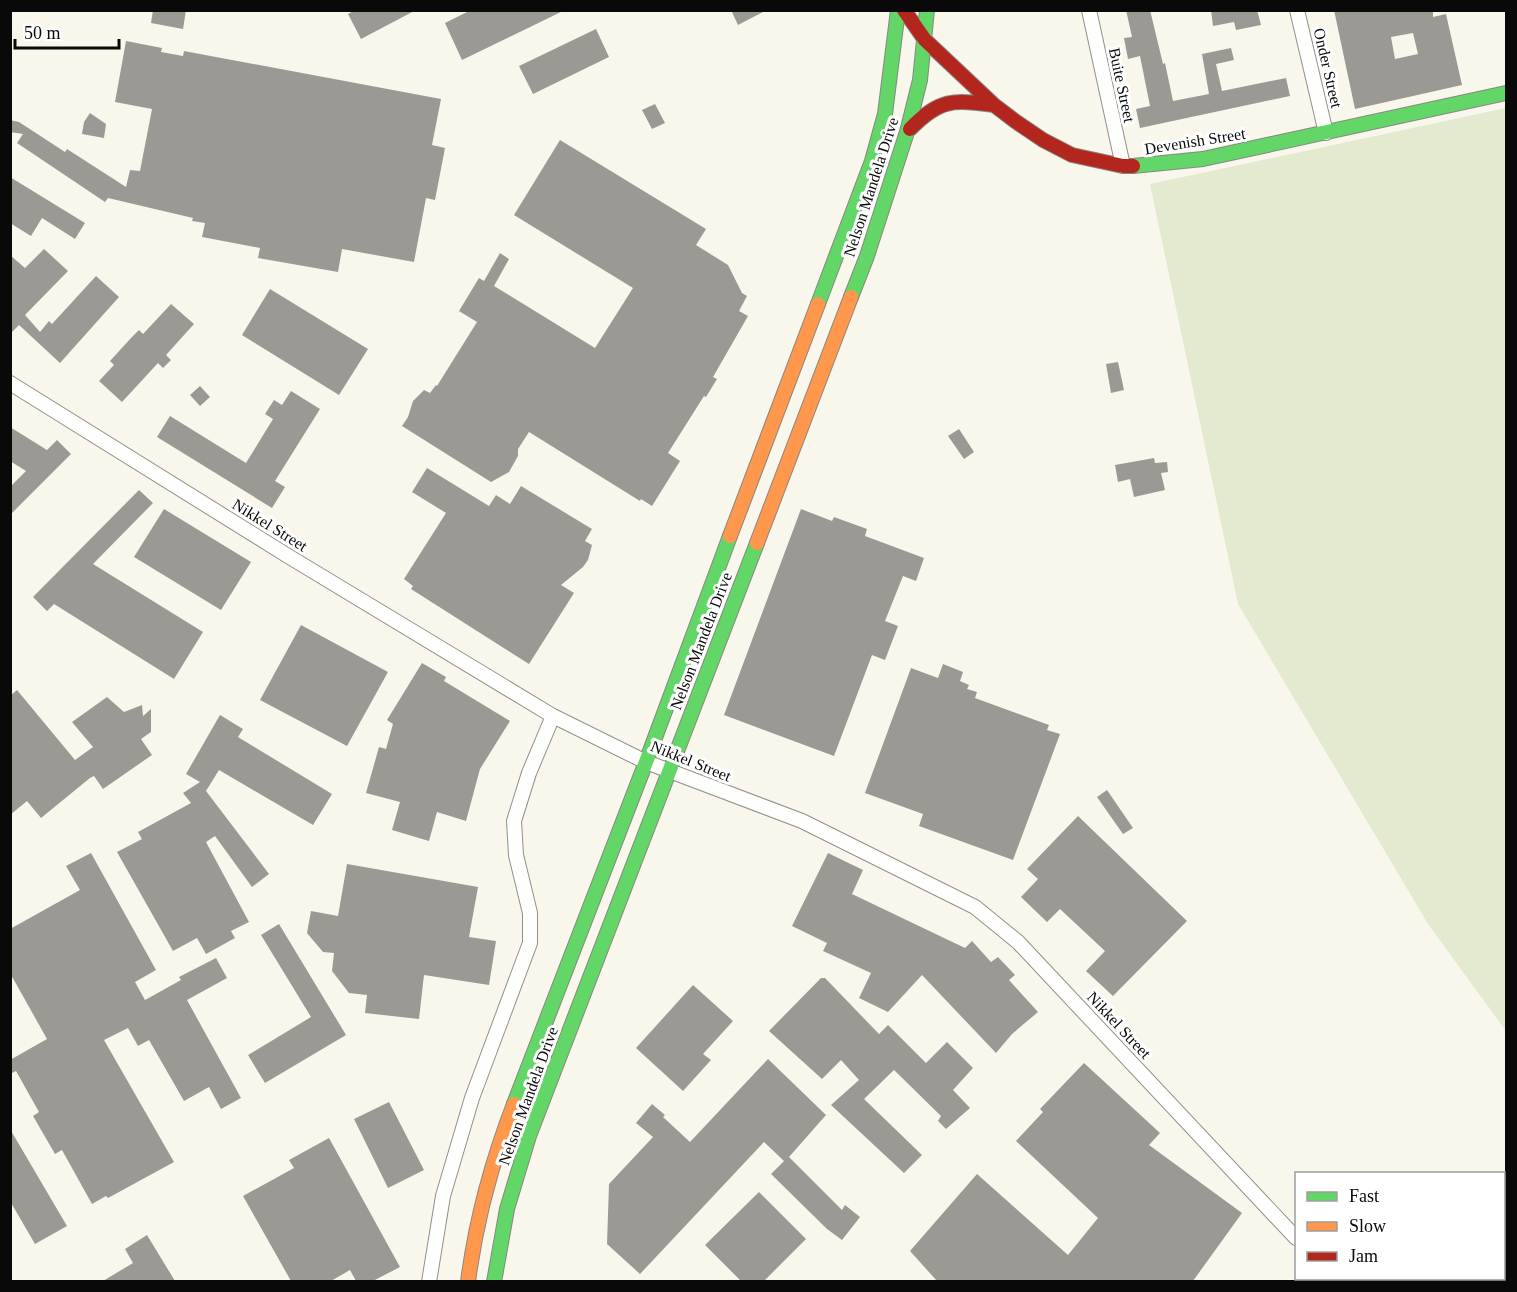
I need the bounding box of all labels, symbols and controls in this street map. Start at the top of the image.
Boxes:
scale bar [15,12,118,50]
text: 50 m [24,23,61,43]
street label: Onder Street [1311,26,1346,110]
street label: Buite Street [1106,46,1138,124]
street label: Nelson Mandela Drive [840,115,902,259]
street label: Devenish Street [1143,125,1247,157]
street label: Nikkel Street [230,495,311,555]
street label: Nelson Mandela Drive [667,570,735,712]
street label: Nikkel Street [648,737,734,785]
street label: Nikkel Street [1084,988,1155,1062]
street label: Nelson Mandela Drive [495,1025,561,1167]
legend [1295,1172,1505,1280]
text: Fast [1349,1186,1379,1206]
text: Slow [1349,1216,1386,1236]
text: Jam [1349,1246,1378,1266]

